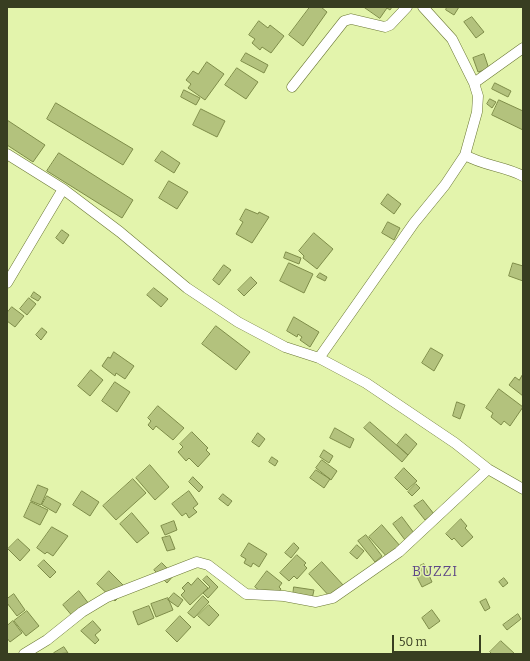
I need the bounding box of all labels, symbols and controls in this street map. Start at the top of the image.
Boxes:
district label: BUZZI [412,564,458,580]
scale bar [394,627,483,653]
text: 50 m [399,635,427,649]

